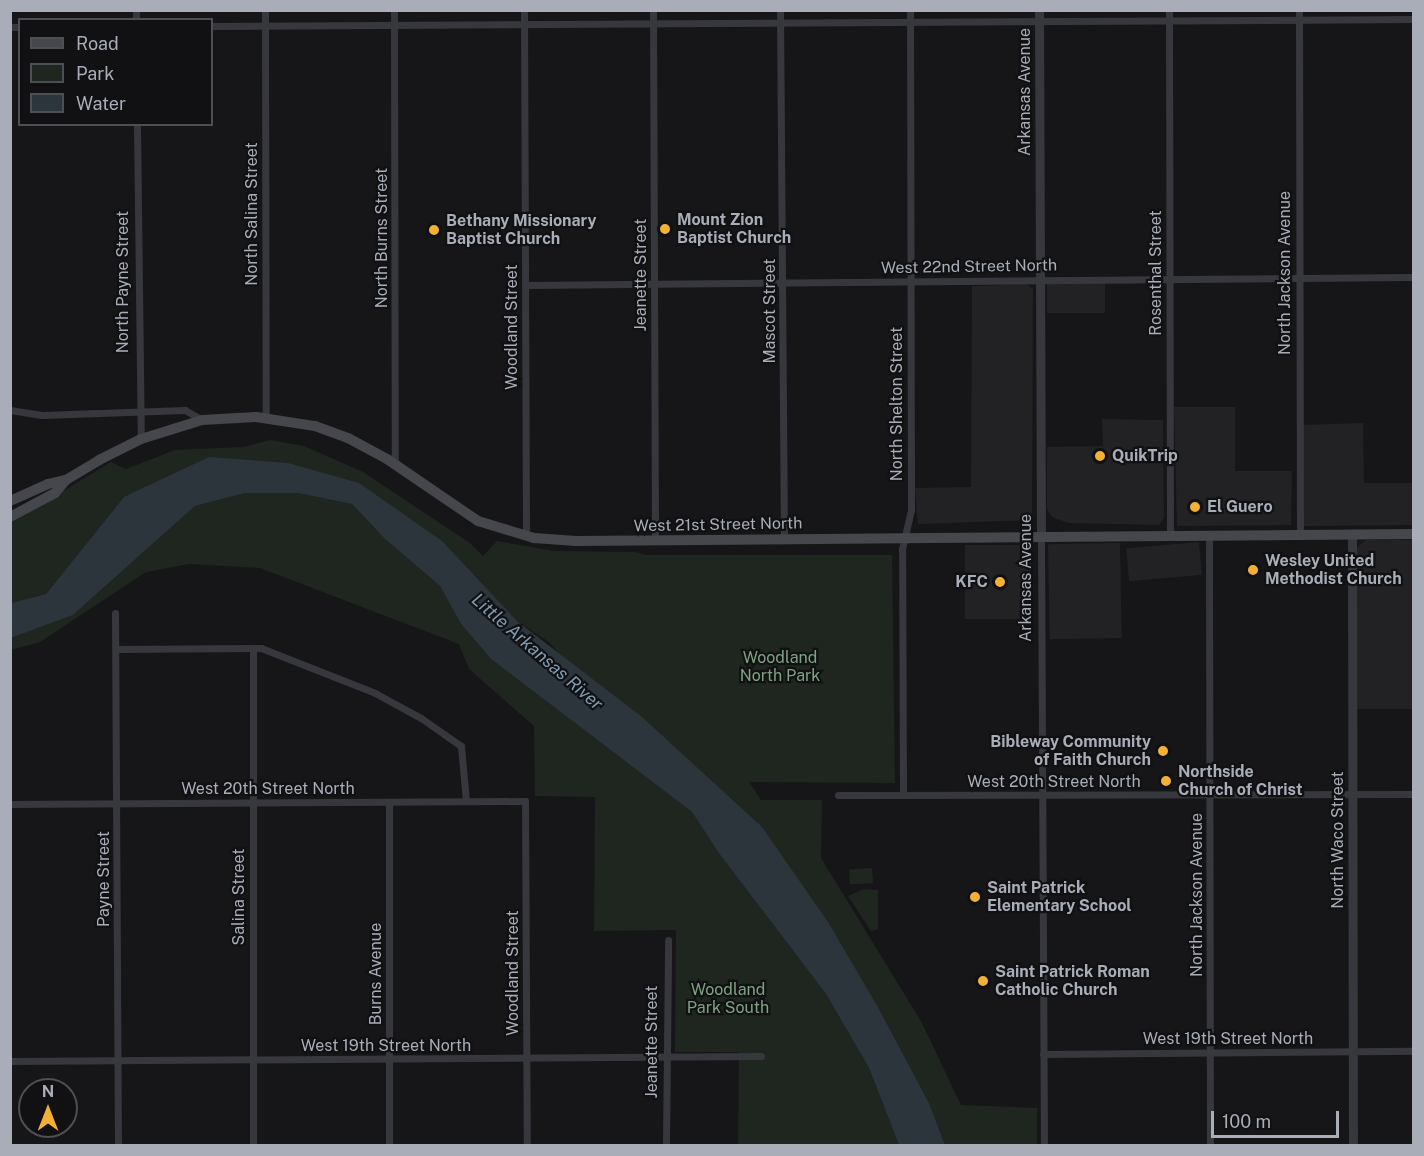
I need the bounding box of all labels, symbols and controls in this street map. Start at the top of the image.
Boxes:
legend [18,18,213,126]
street label: Arkansas Avenue [1015,28,1035,156]
text: Road [76,33,119,54]
text: Park [76,63,114,84]
text: Water [76,93,126,114]
street label: North Salina Street [242,142,262,286]
street label: North Burns Street [372,168,392,308]
street label: North Jackson Avenue [1275,191,1295,355]
place label: Mount Zion Baptist Church [677,210,791,248]
street label: Rosenthal Street [1146,210,1166,336]
street label: North Payne Street [113,211,133,353]
place label: Bethany Missionary Baptist Church [446,211,597,249]
street label: Jeanette Street [631,218,651,332]
marker: Mount Zion Baptist Church [658,222,672,236]
marker: Bethany Missionary Baptist Church [427,223,441,237]
street label: West 22nd Street North [881,256,1057,278]
street label: Mascot Street [760,258,780,364]
street label: Woodland Street [502,264,522,390]
street label: North Shelton Street [887,327,907,481]
place label: QuikTrip [1112,446,1178,466]
marker: QuikTrip [1093,449,1107,463]
place label: El Guero [1207,497,1273,517]
marker: El Guero [1188,500,1202,514]
street label: West 21st Street North [633,514,803,536]
street label: Arkansas Avenue [1016,514,1036,642]
place label: Wesley United Methodist Church [1265,551,1402,589]
marker: Wesley United Methodist Church [1246,563,1260,577]
place label: KFC [955,572,988,592]
marker: KFC [993,575,1007,589]
water label: Little Arkansas River [467,589,607,715]
park label: Woodland North Park [740,648,820,686]
place label: Bibleway Community of Faith Church [990,732,1151,770]
marker: Bibleway Community of Faith Church [1156,744,1170,758]
place label: Northside Church of Christ [1178,762,1303,800]
street label: North Waco Street [1328,771,1348,909]
street label: West 20th Street North [967,772,1141,792]
marker: Northside Church of Christ [1159,774,1173,788]
street label: West 20th Street North [181,779,355,799]
street label: North Jackson Avenue [1187,813,1207,977]
street label: Payne Street [94,831,114,927]
street label: Salina Street [229,848,249,946]
place label: Saint Patrick Elementary School [987,878,1132,916]
marker: Saint Patrick Elementary School [968,890,982,904]
street label: Woodland Street [503,910,523,1036]
street label: Burns Avenue [366,923,386,1025]
place label: Saint Patrick Roman Catholic Church [995,962,1150,1000]
marker: Saint Patrick Roman Catholic Church [976,974,990,988]
park label: Woodland Park South [687,980,769,1018]
street label: Jeanette Street [642,985,662,1099]
street label: West 19th Street North [1143,1029,1313,1049]
street label: West 19th Street North [301,1036,471,1056]
north arrow [18,1078,78,1138]
text: N [42,1082,54,1101]
scale bar [1214,1099,1342,1137]
text: 100 m [1222,1111,1271,1132]

